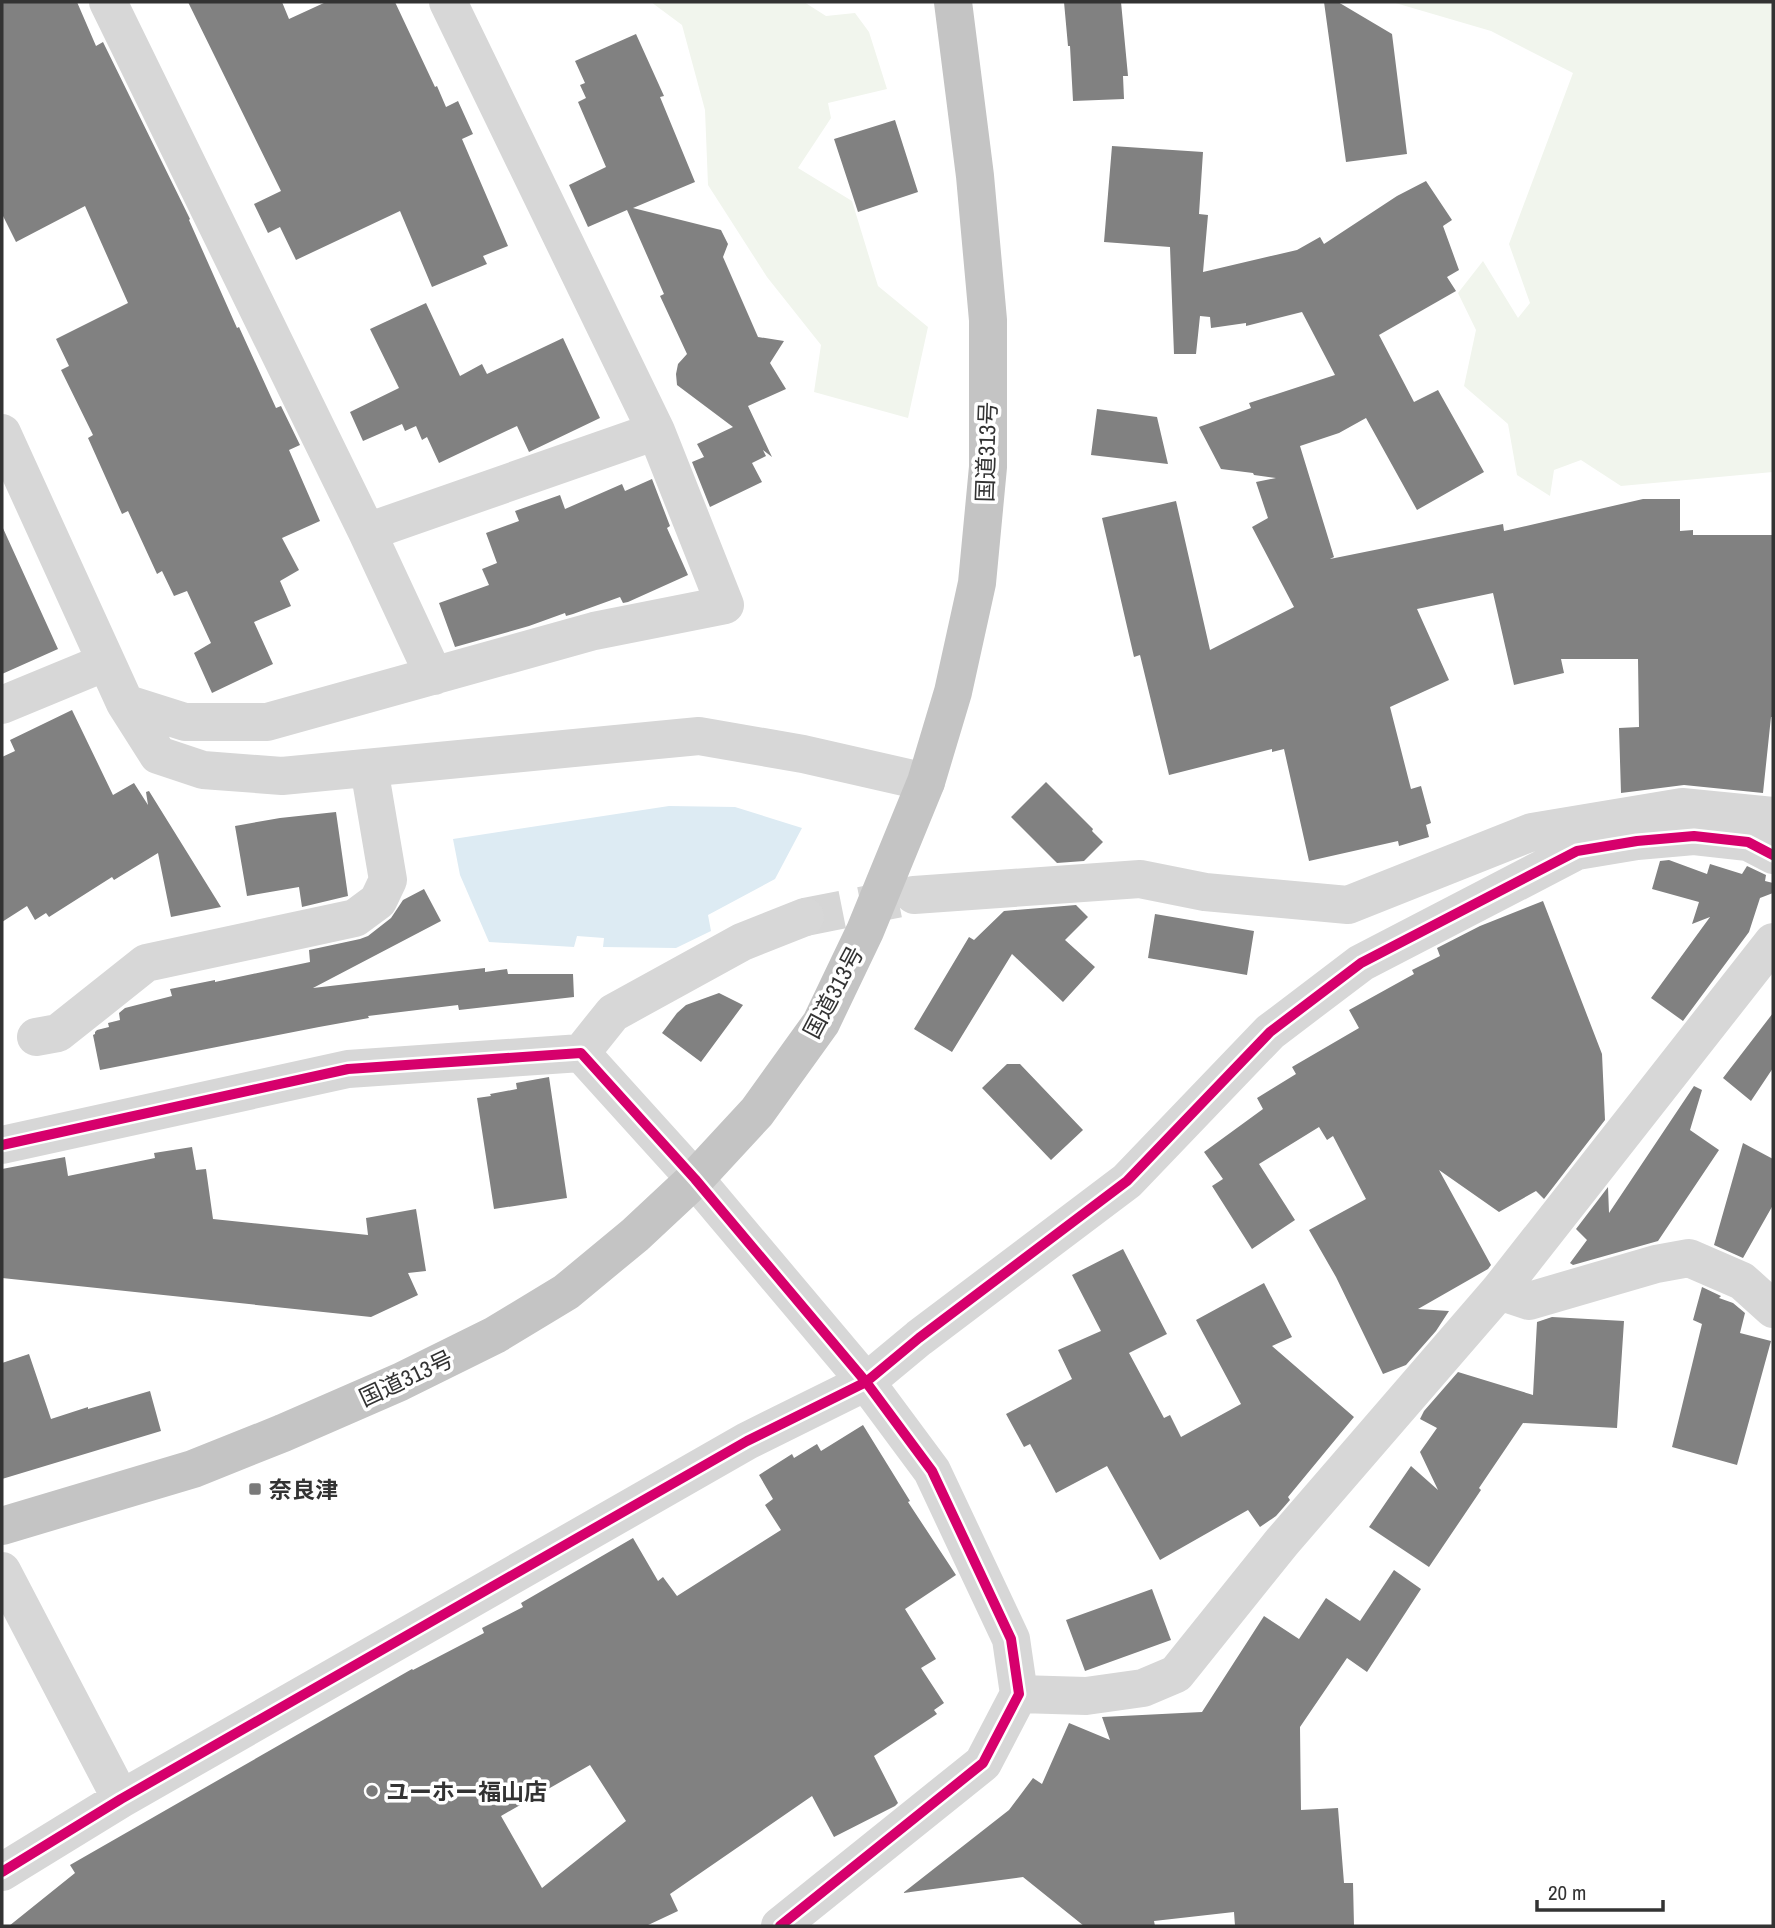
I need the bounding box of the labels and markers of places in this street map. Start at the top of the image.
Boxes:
place label: 奈良津 [269,1474,338,1505]
marker: 奈良津 [247,1481,263,1497]
place label: ユーホー福山店 [386,1776,547,1807]
marker: ユーホー福山店 [364,1783,380,1799]

